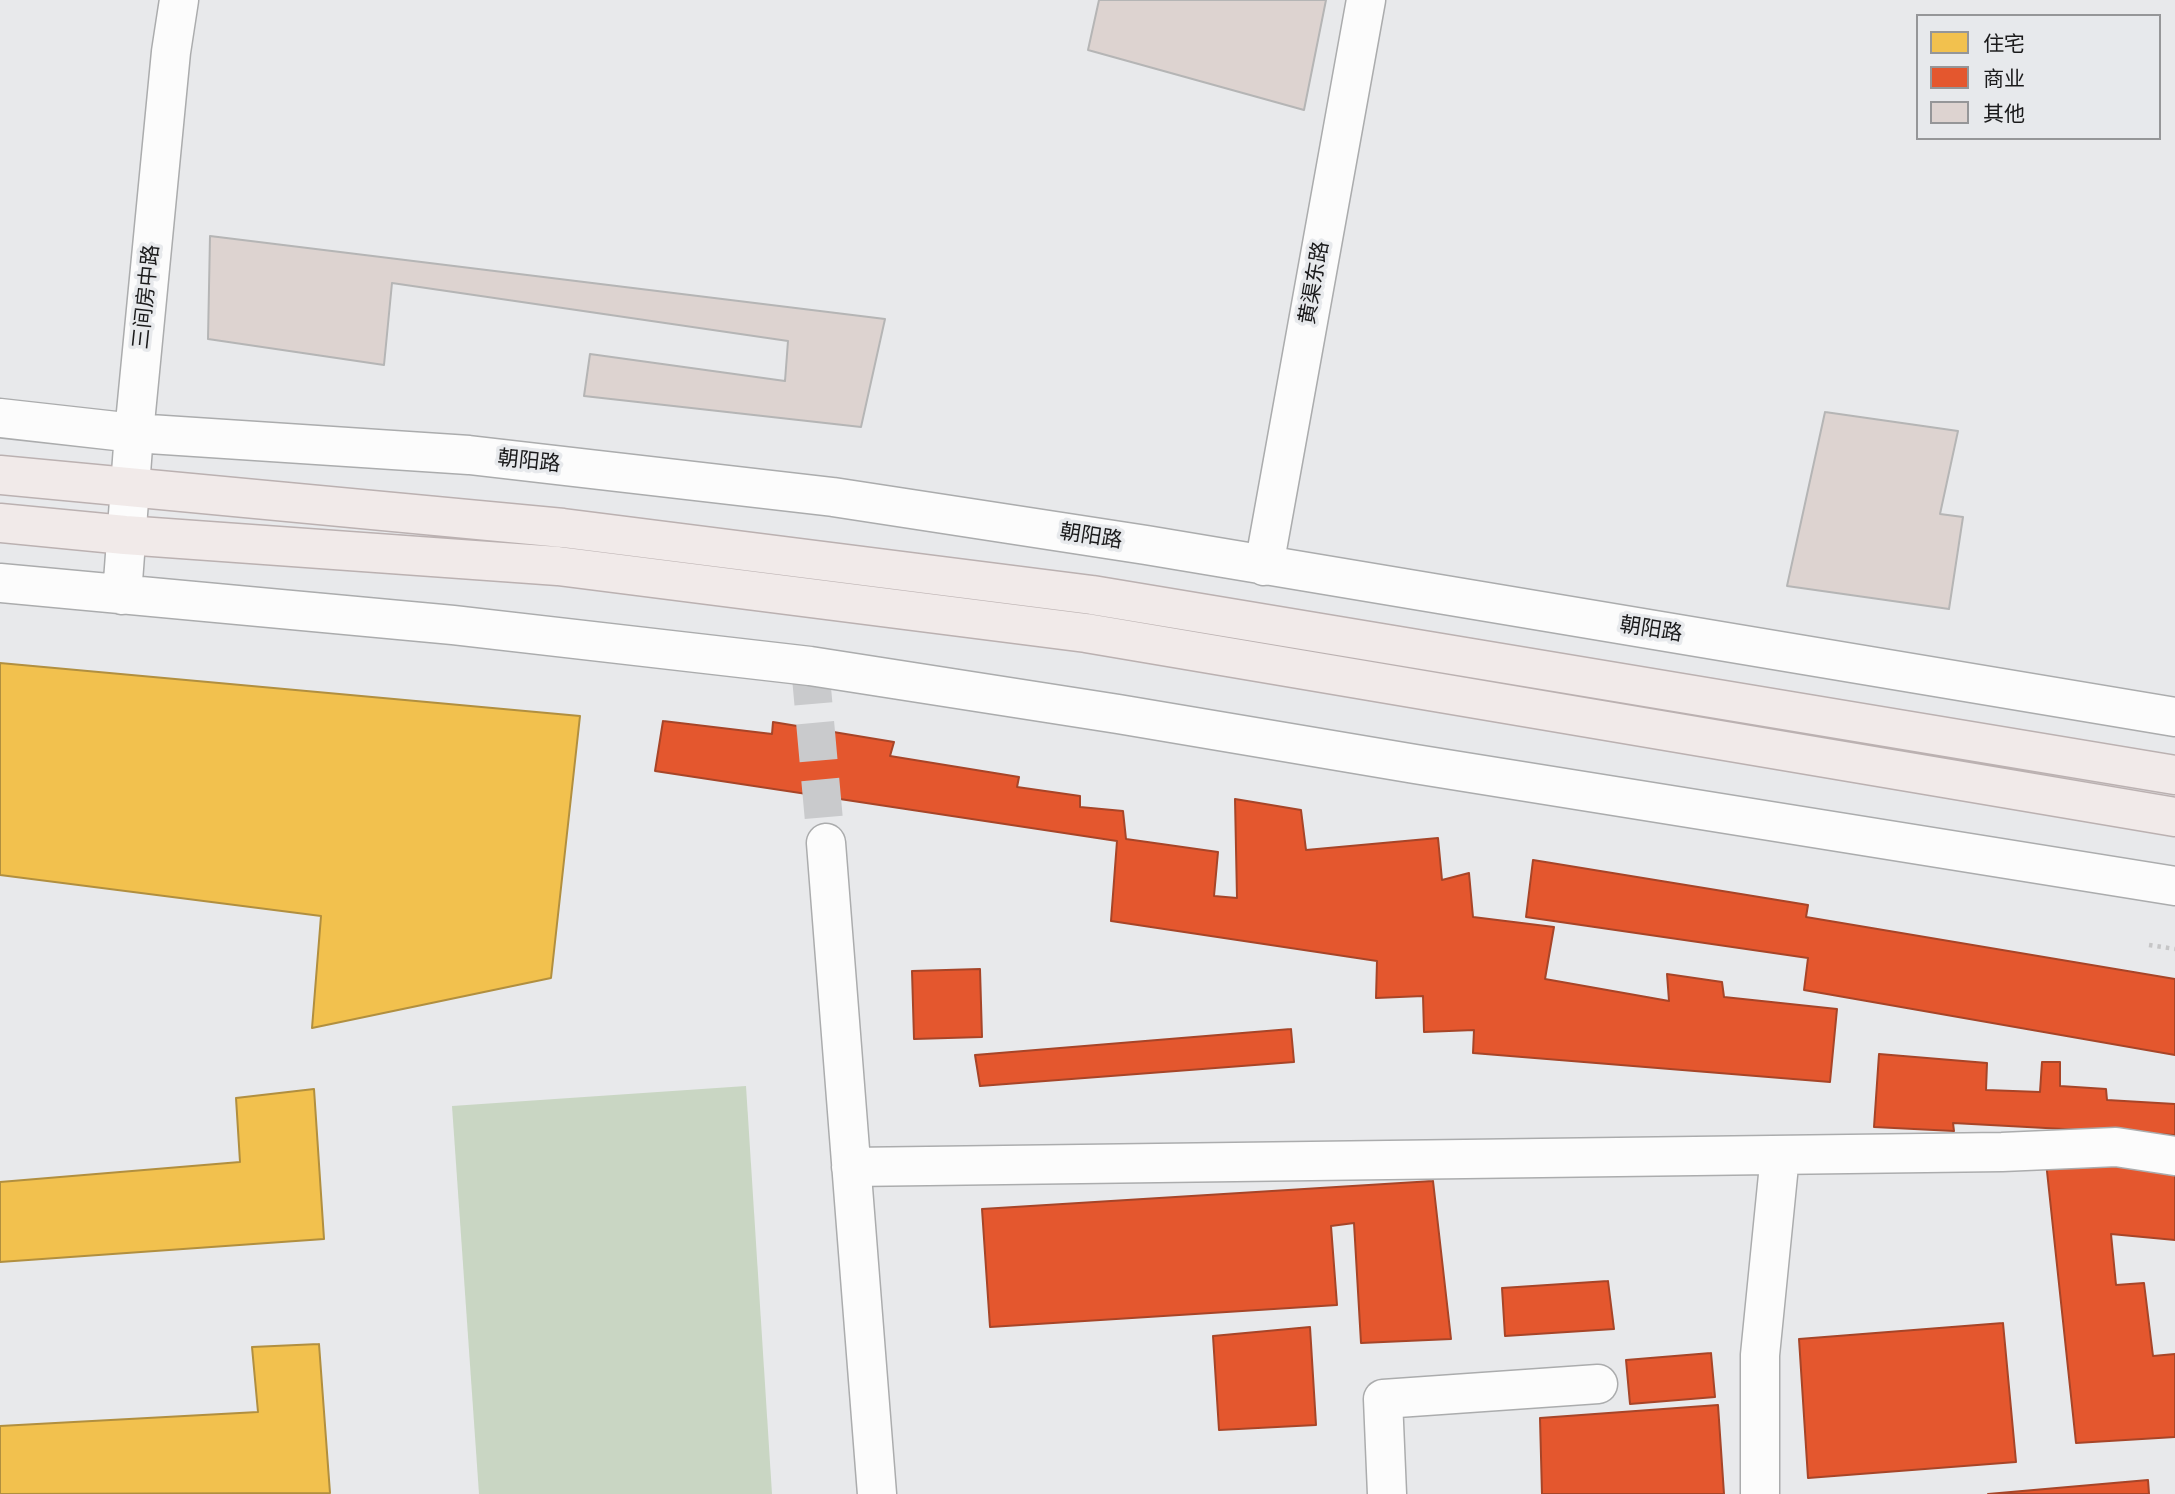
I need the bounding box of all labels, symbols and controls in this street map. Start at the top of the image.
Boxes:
legend [1916,14,2161,140]
text: 住宅 [1983,29,2025,58]
text: 商业 [1983,64,2025,93]
text: 其他 [1983,99,2025,128]
street label: 黄渠东路 [1295,239,1335,327]
street label: 三间房中路 [129,243,165,351]
street label: 朝阳路 [496,446,562,478]
street label: 朝阳路 [1058,520,1124,554]
street label: 朝阳路 [1618,613,1684,647]

